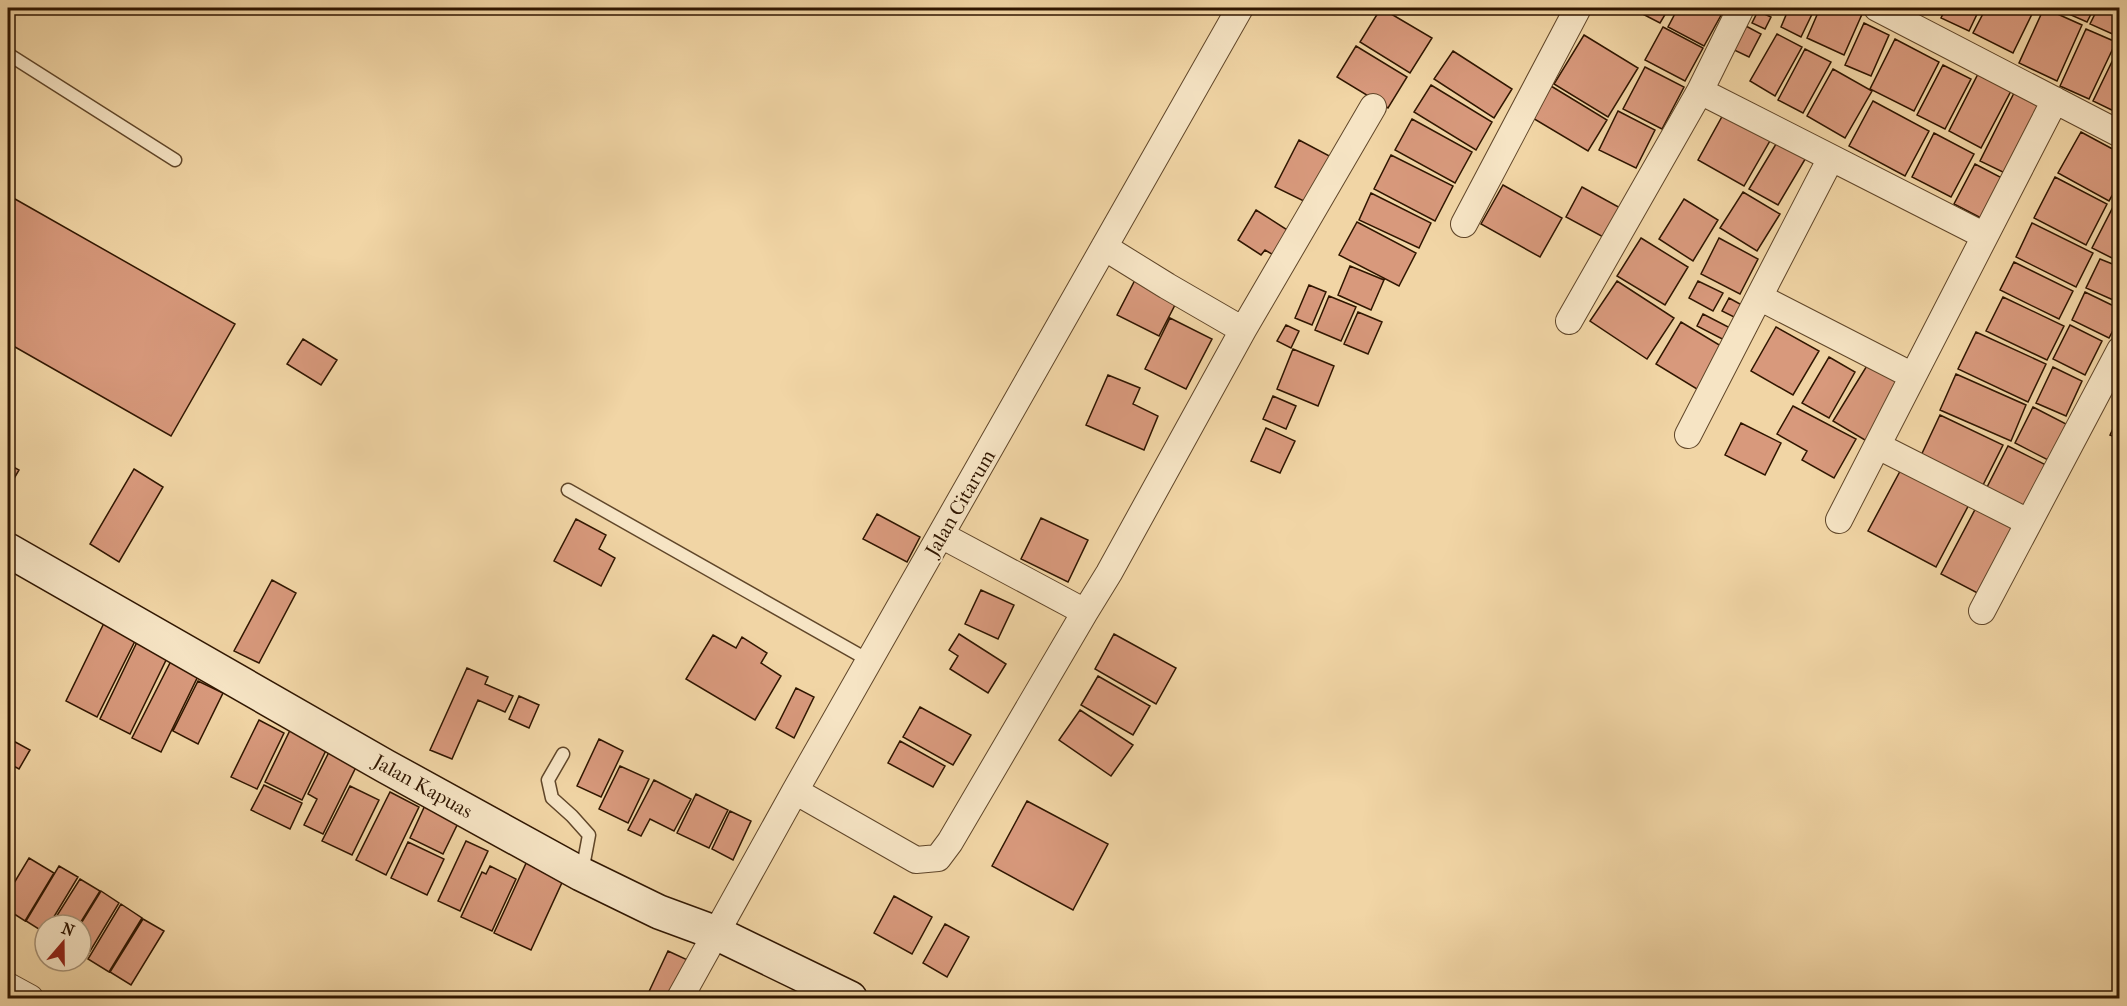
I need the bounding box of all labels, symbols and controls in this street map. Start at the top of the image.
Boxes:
street label: Jalan Citarum [920,446,1000,562]
street label: Jalan Kapuas [367,749,476,823]
north arrow [33,913,93,973]
text: N [59,918,78,941]

